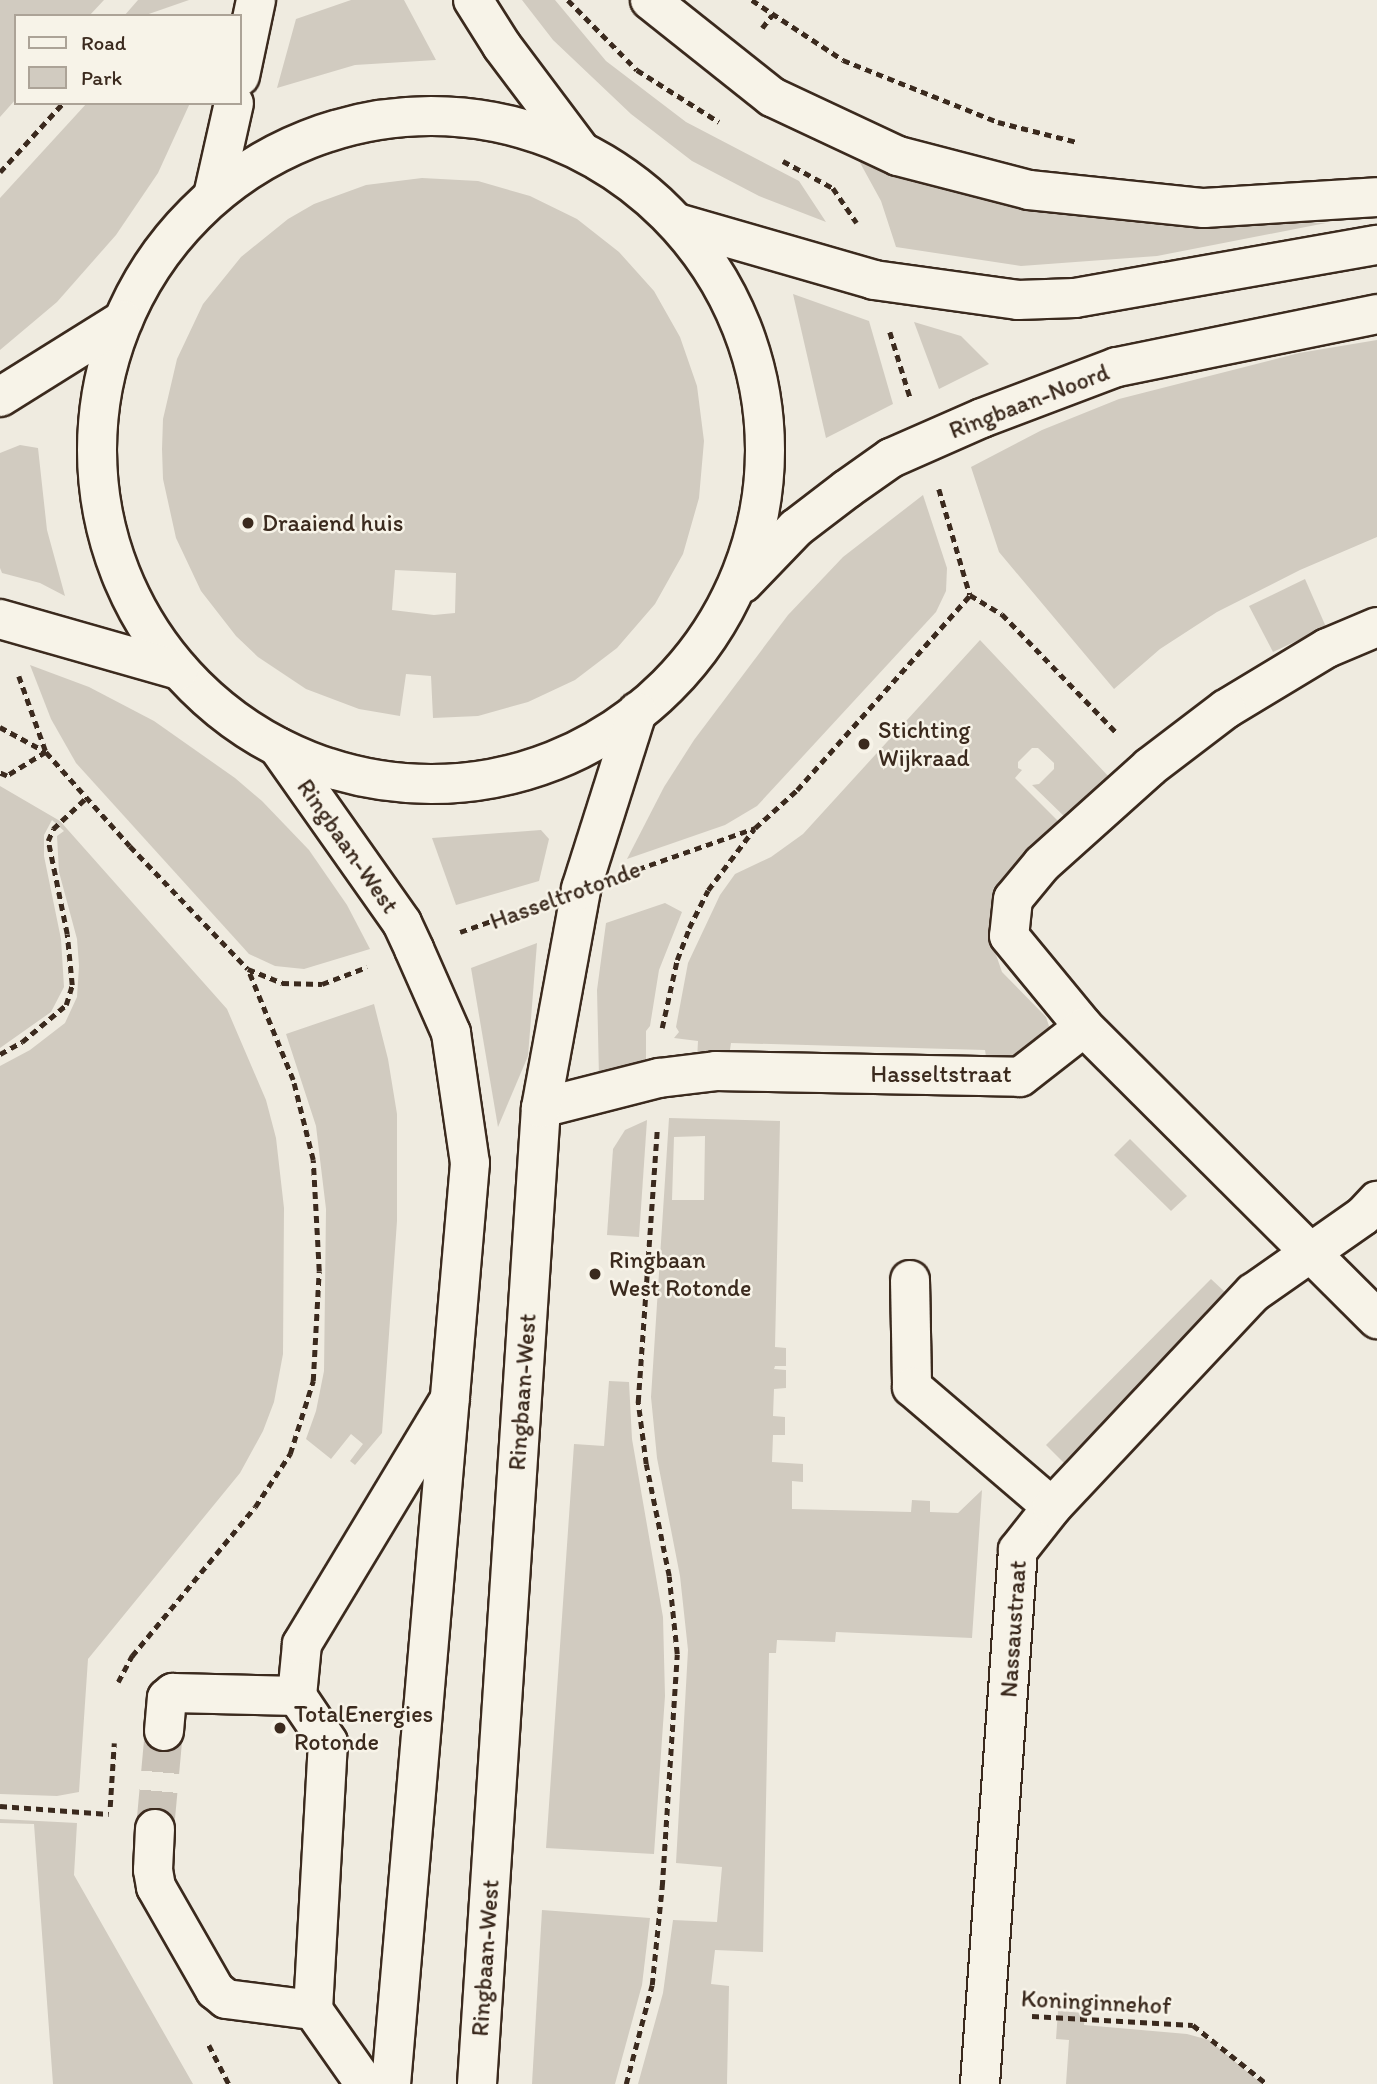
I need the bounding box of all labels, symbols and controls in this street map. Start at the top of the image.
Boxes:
legend [14,14,242,105]
text: Road [81,30,126,55]
text: Park [81,65,122,90]
street label: Ringbaan-Noord [945,357,1113,445]
place label: Draaiend huis [262,509,404,537]
marker: Draaiend huis [240,515,256,531]
place label: Stichting Wijkraad [878,716,971,772]
marker: Stichting Wijkraad [856,736,872,752]
street label: Ringbaan-West [291,773,405,919]
street label: Hasseltrotonde [486,854,644,936]
street label: Hasseltstraat [871,1060,1011,1088]
place label: Ringbaan West Rotonde [609,1246,750,1302]
marker: Ringbaan West Rotonde [587,1266,603,1282]
street label: Ringbaan-West [502,1313,542,1471]
street label: Nassaustraat [994,1559,1032,1699]
place label: TotalEnergies Rotonde [294,1700,433,1756]
marker: TotalEnergies Rotonde [272,1720,288,1736]
street label: Ringbaan-West [465,1879,505,2037]
street label: Koninginnehof [1020,1984,1172,2020]

